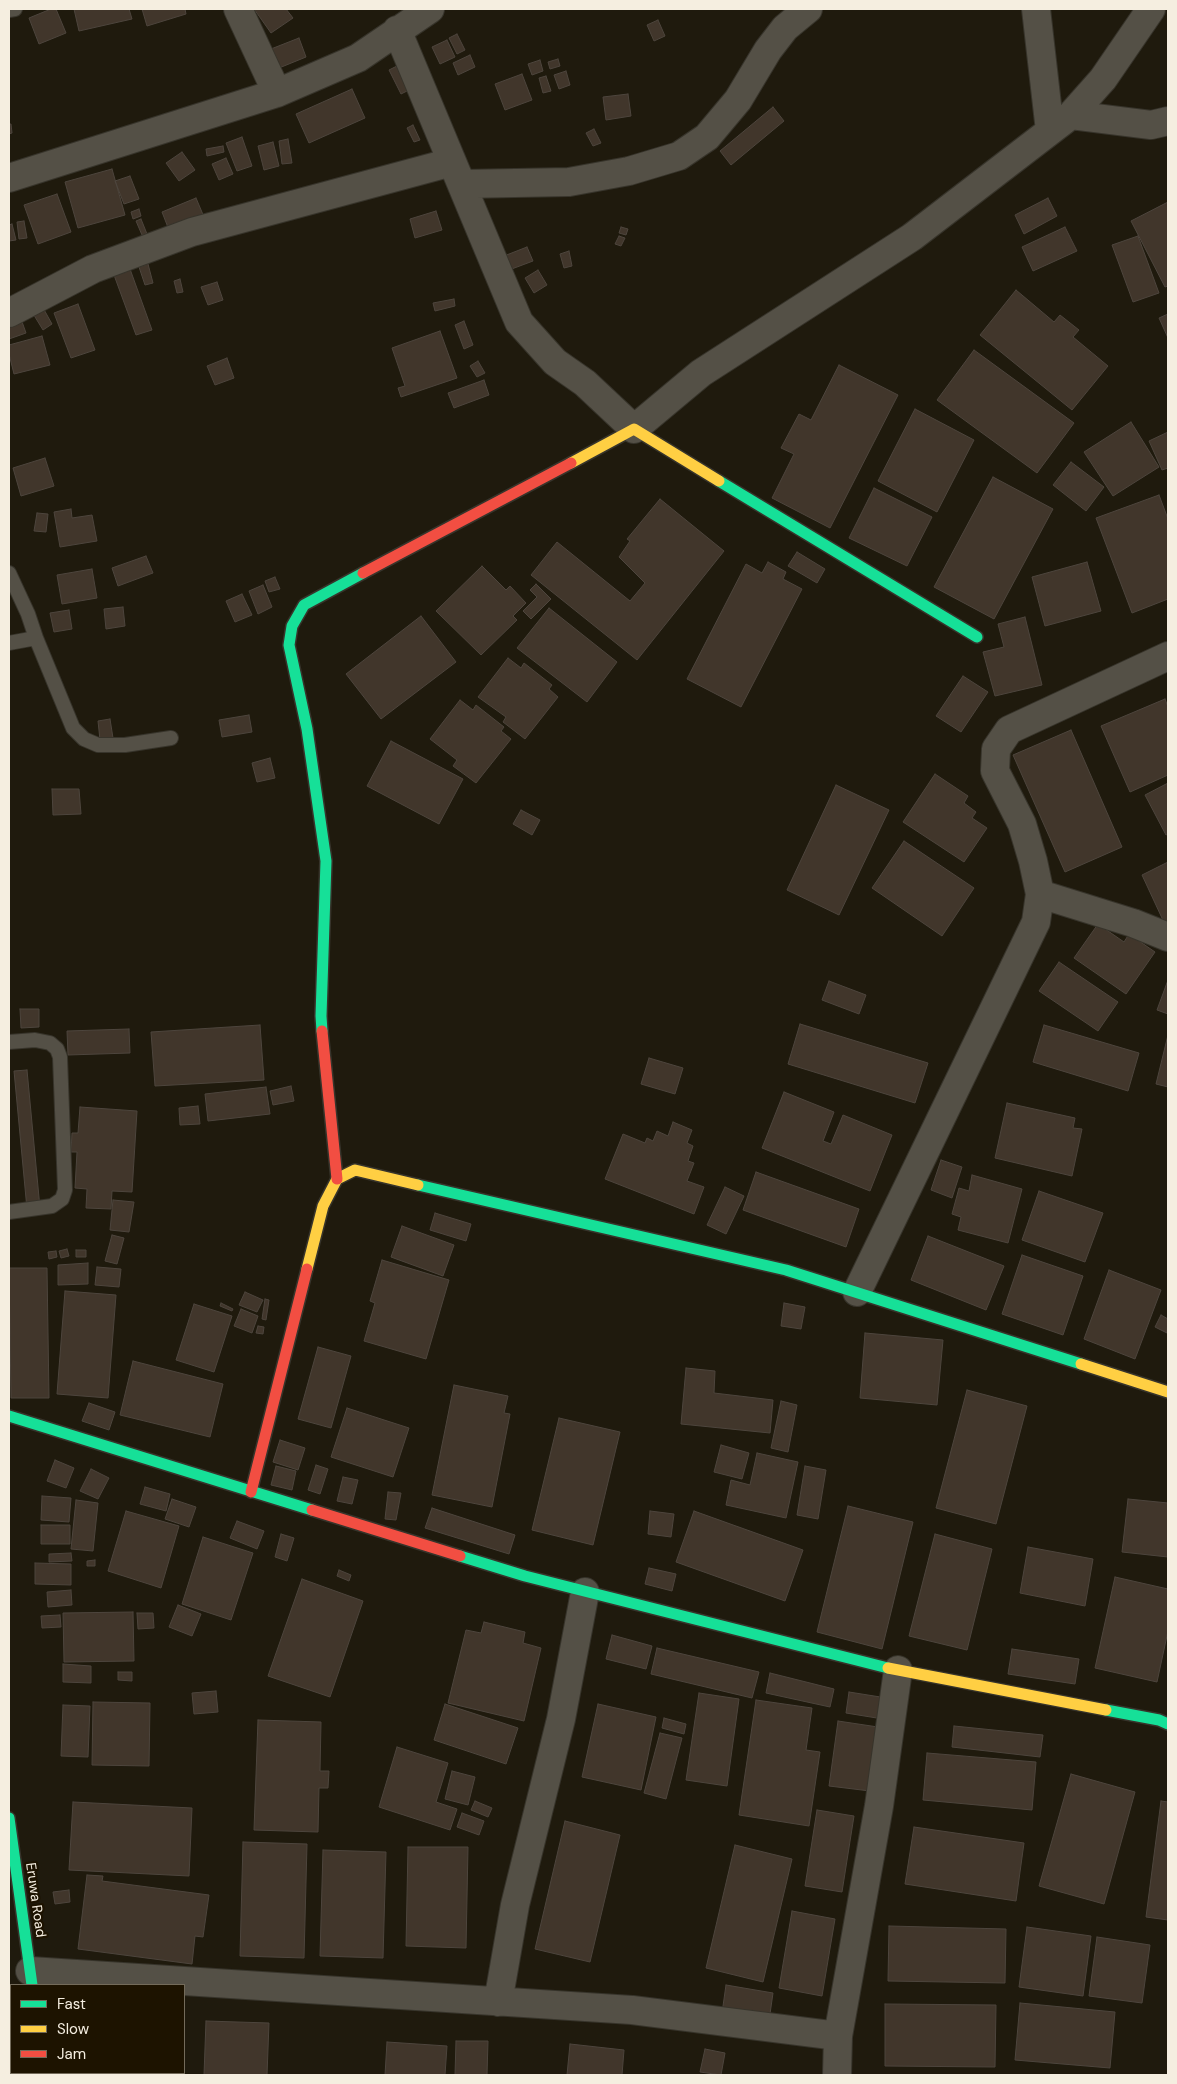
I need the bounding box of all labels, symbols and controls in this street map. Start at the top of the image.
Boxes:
street label: Eruwa Road [21,1861,49,1939]
legend [10,1984,185,2074]
text: Fast [57,1994,86,2014]
text: Slow [57,2019,89,2039]
text: Jam [57,2044,86,2064]

